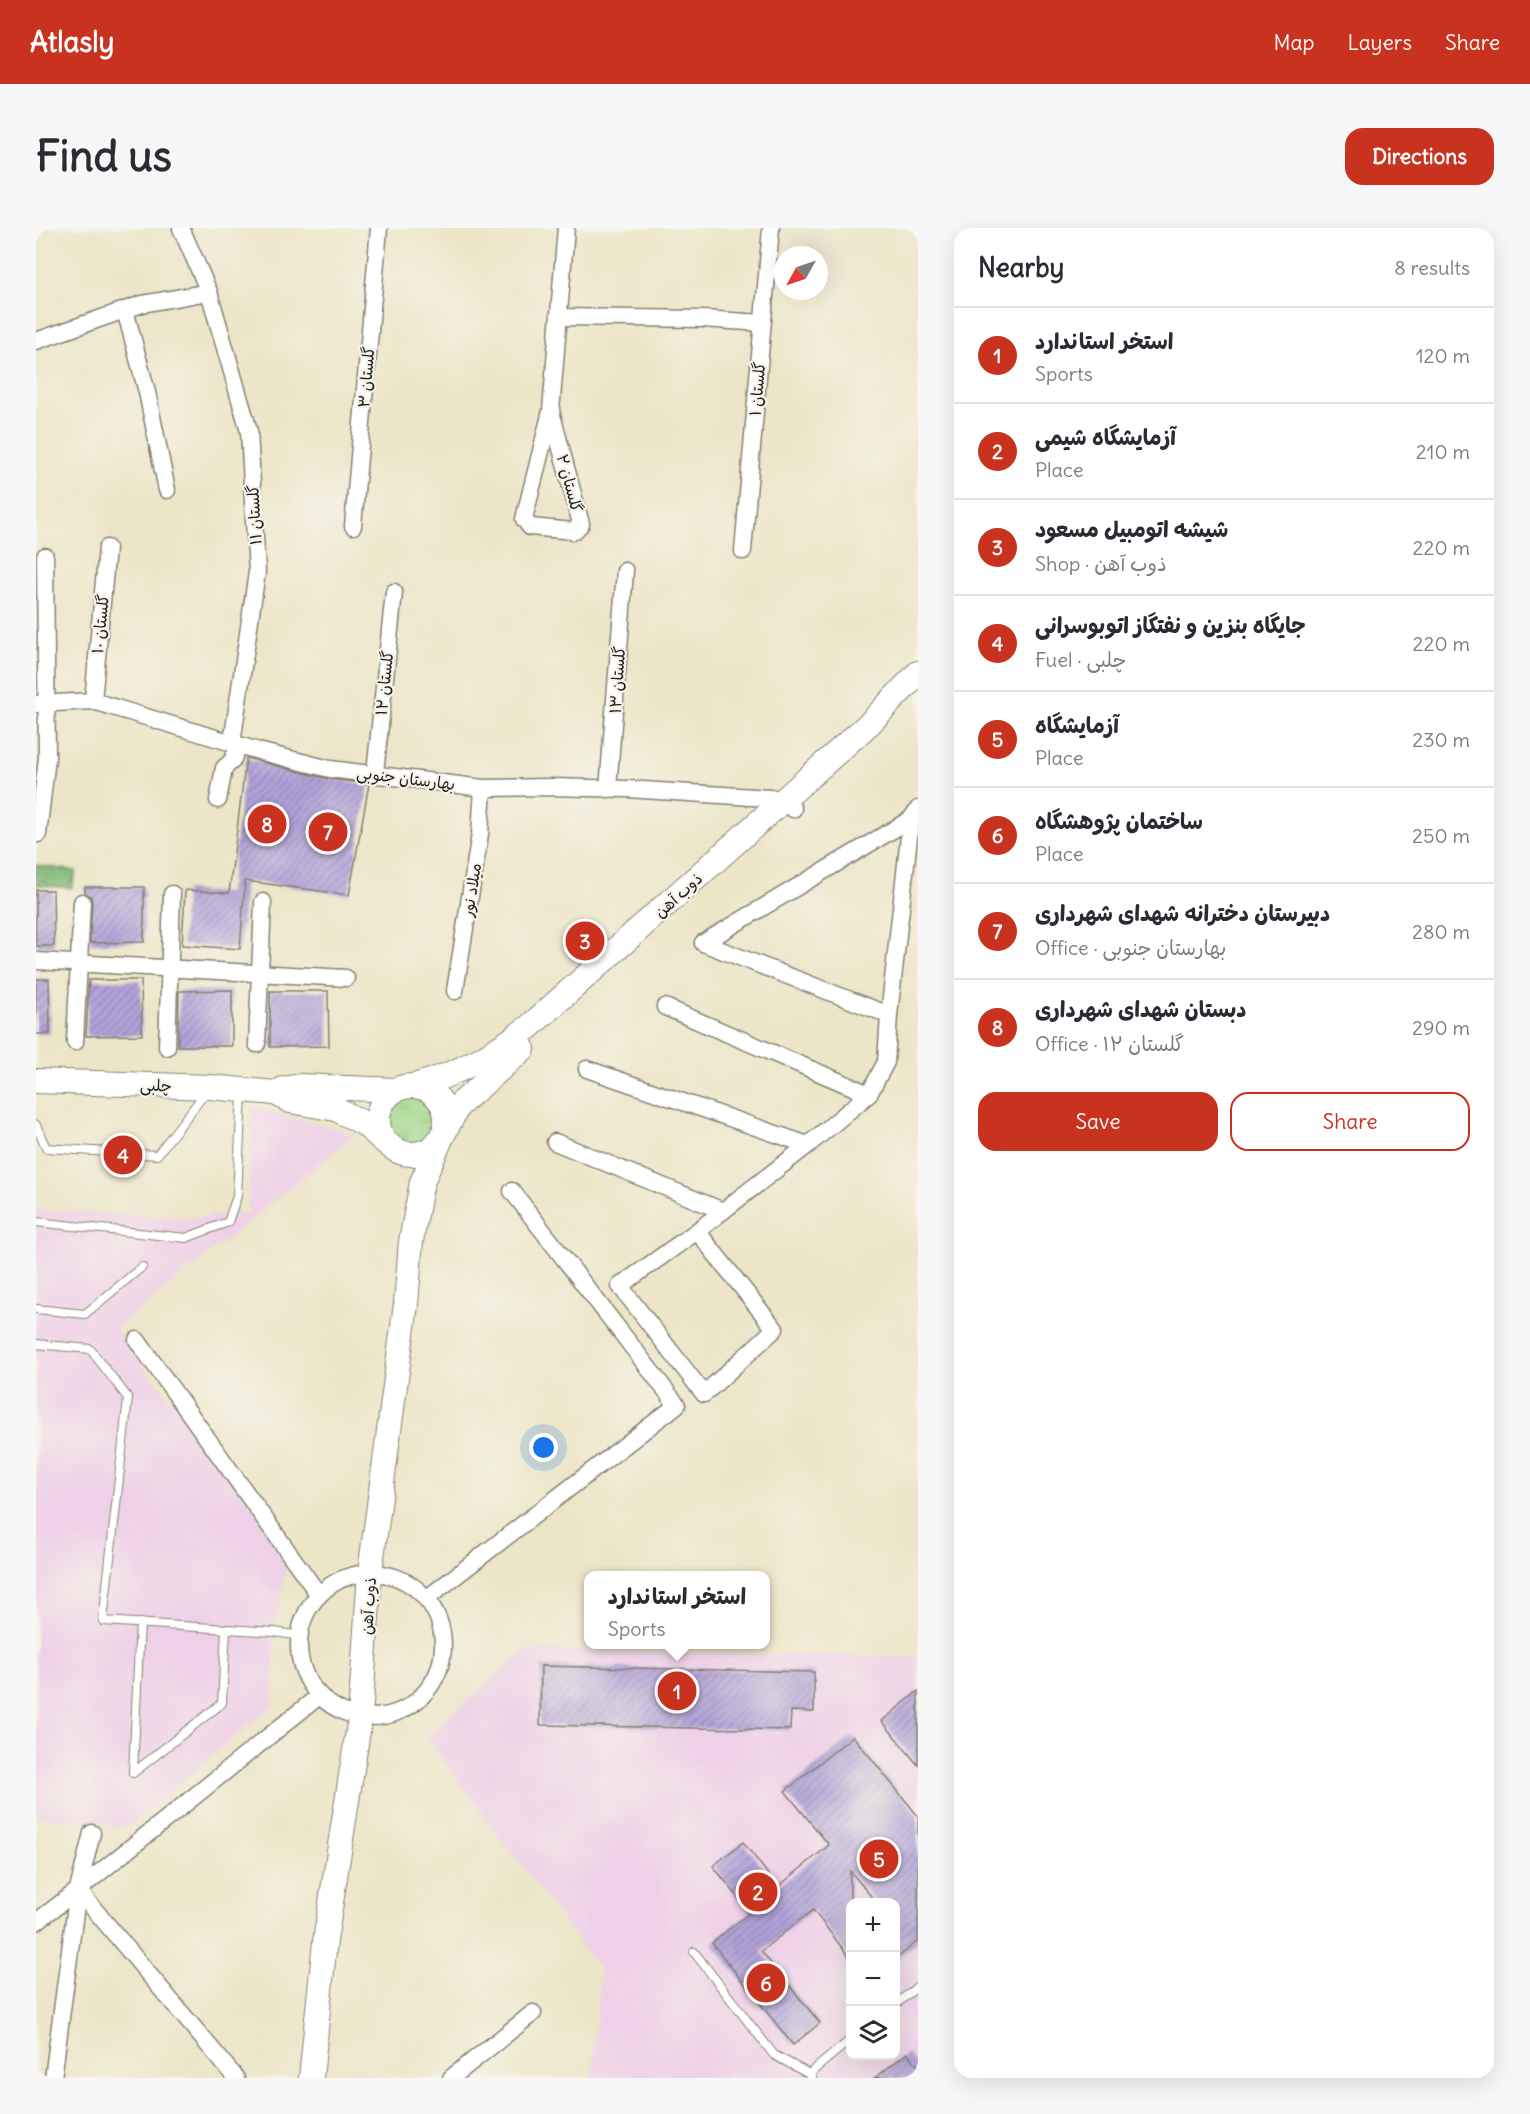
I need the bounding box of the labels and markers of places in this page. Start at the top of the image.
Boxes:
pin: 8 [248,802,286,846]
pin: 7 [308,810,348,854]
pin: 3 [566,918,604,964]
pin: 4 [104,1132,142,1178]
pin: 1 [658,1668,696,1714]
pin: 5 [860,1836,898,1882]
pin: 2 [738,1870,778,1914]
pin: 6 [746,1960,786,2006]

